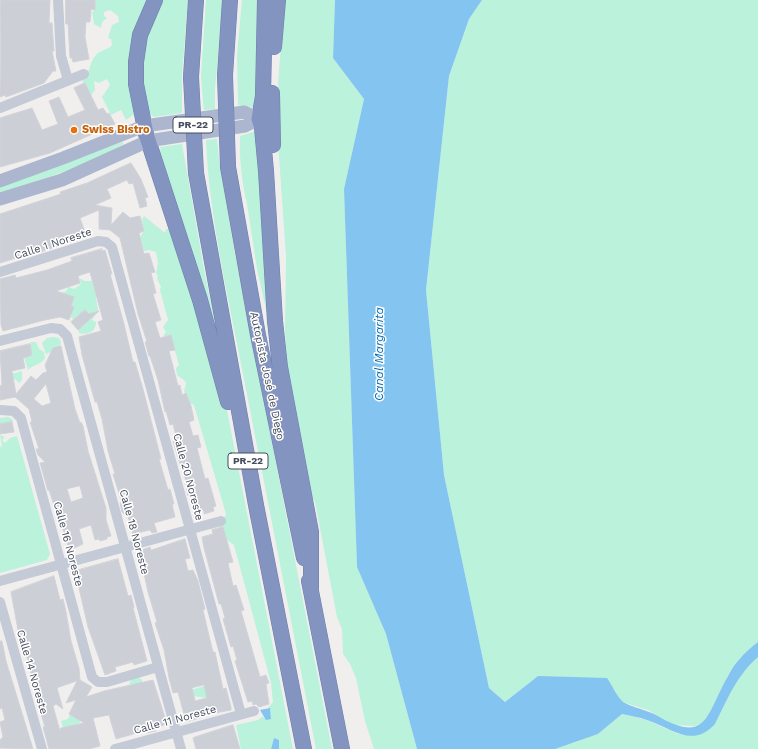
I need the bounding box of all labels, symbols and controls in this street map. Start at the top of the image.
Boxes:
road number: PR-22 [173,117,213,133]
place label: Swiss Bistro [82,123,150,137]
marker: Swiss Bistro [69,125,79,135]
street label: Calle 1 Noreste [13,225,93,263]
water label: Canal Margarita [372,307,386,401]
street label: Autopista José de Diego [247,311,287,441]
street label: Calle 20 Noreste [170,432,206,522]
road number: PR-22 [228,453,268,469]
street label: Calle 18 Noreste [116,488,152,576]
street label: Calle 16 Noreste [50,500,86,588]
street label: Calle 14 Noreste [14,628,50,716]
street label: Calle 11 Noreste [132,703,218,737]

